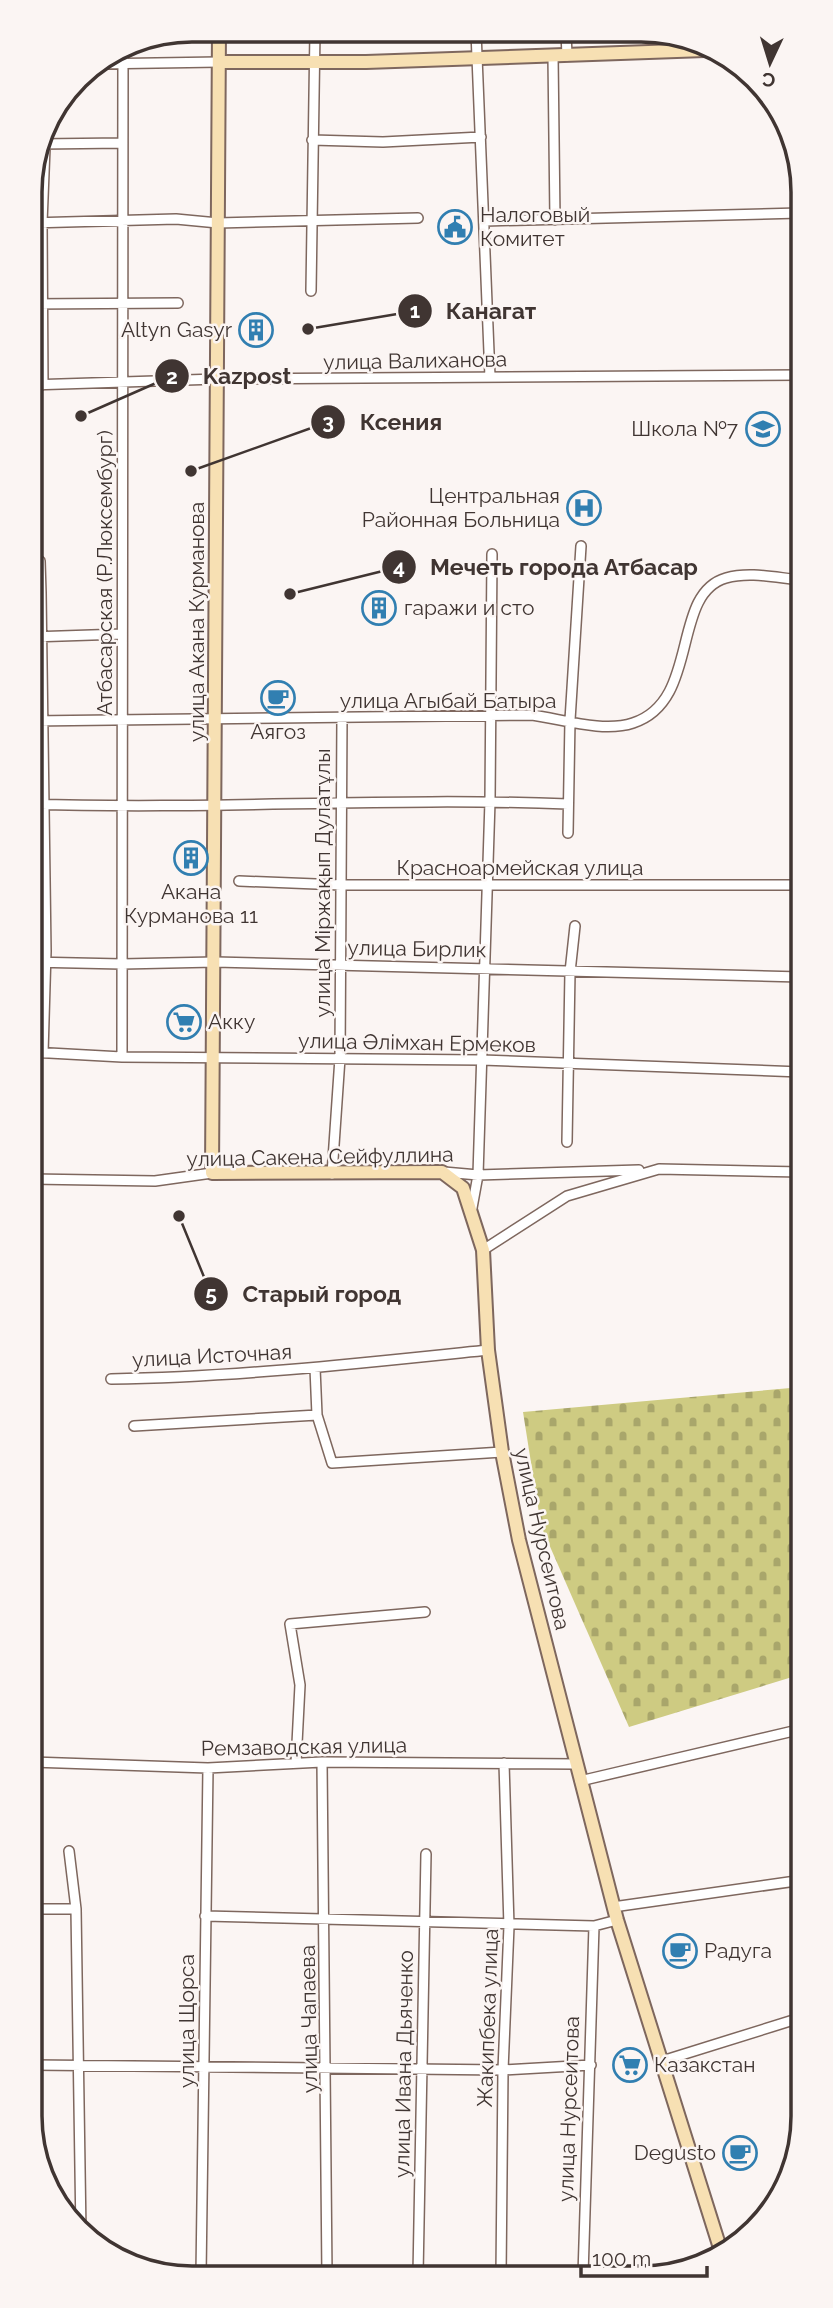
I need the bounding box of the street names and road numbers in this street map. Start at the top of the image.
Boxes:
street label: улица Валиханова [323,346,507,375]
street label: Атбасарская (Р.Люксембург) [92,430,117,716]
street label: улица Акана Курманова [184,502,209,742]
street label: улица Агыбай Батыра [340,688,556,713]
street label: улица Міржақып Дулатұлы [310,748,335,1018]
street label: Красноармейская улица [397,855,643,880]
street label: улица Бирлик [347,935,487,962]
street label: улица Әлімхан Ермеков [298,1028,536,1057]
street label: улица Сакена Сейфуллина [186,1142,454,1171]
street label: улица Источная [131,1339,293,1372]
street label: улица Нурсеитова [509,1445,576,1632]
street label: Ремзаводская улица [201,1732,407,1761]
street label: Жакипбека улица [472,1928,503,2108]
street label: улица Чапаева [295,1945,322,2093]
street label: улица Ивана Дьяченко [389,1950,418,2178]
street label: улица Щорса [174,1954,199,2088]
street label: улица Нурсеитова [553,2016,584,2202]

